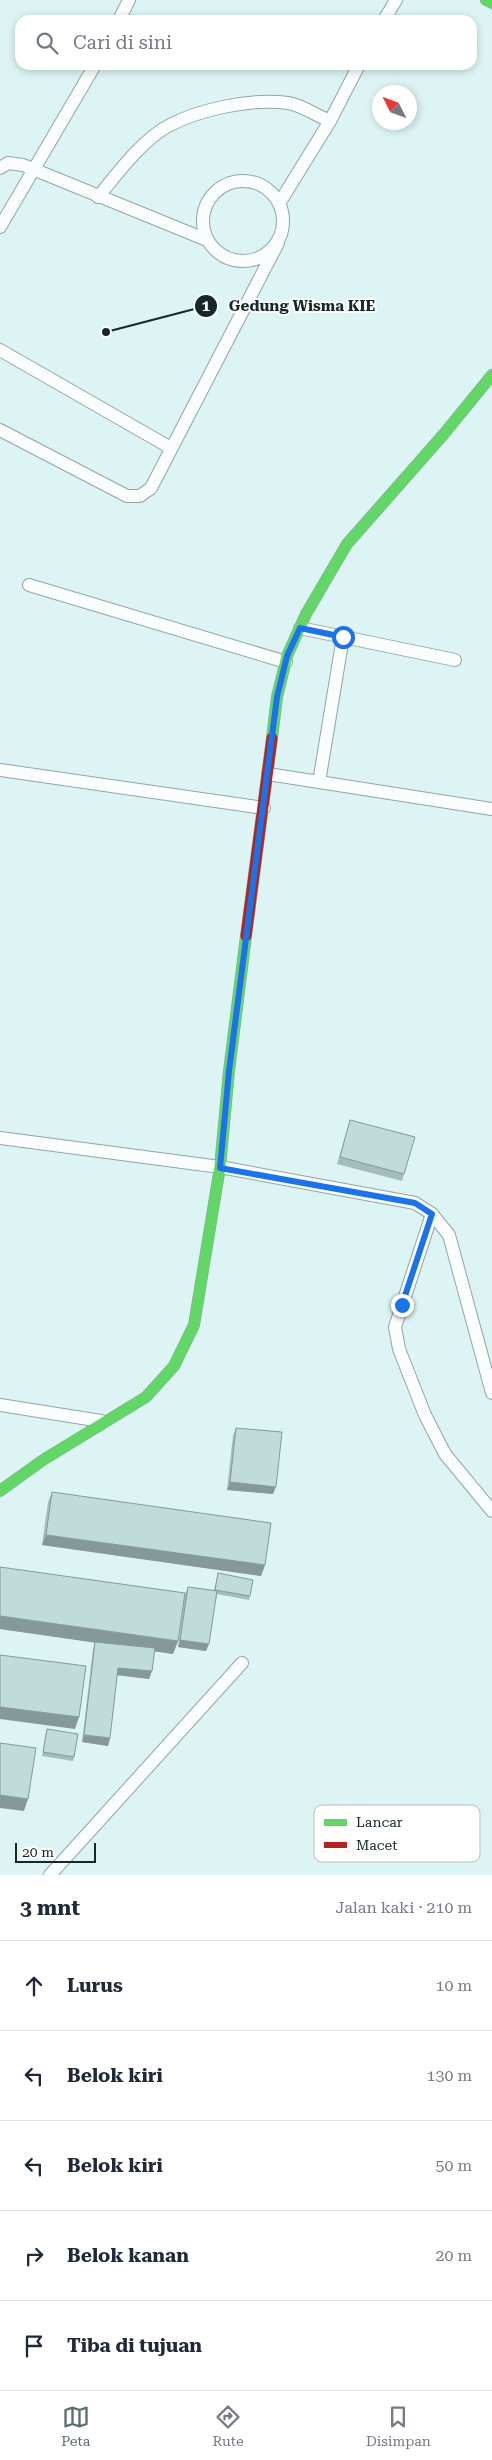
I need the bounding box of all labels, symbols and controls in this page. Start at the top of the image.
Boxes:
search box [15,15,477,70]
icon: search [33,29,61,57]
text: Cari di sini [73,31,172,54]
north arrow [372,85,417,130]
callout: Gedung Wisma KIE [194,291,385,321]
text: 1 [202,297,211,315]
text: Gedung Wisma KIE [229,297,375,315]
route start [332,626,355,649]
route end [391,1294,414,1317]
legend [314,1805,480,1862]
text: Lancar [356,1814,403,1830]
text: Macet [356,1837,397,1853]
scale bar [15,1840,96,1863]
text: 20 m [22,1844,54,1860]
text: 3 mnt [20,1896,80,1920]
text: Jalan kaki · 210 m [336,1898,472,1917]
icon: ahead [20,1972,48,2000]
text: Lurus [67,1974,123,1997]
text: 10 m [435,1976,472,1995]
icon: left [20,2062,48,2090]
text: Belok kiri [67,2064,163,2087]
text: 130 m [426,2066,472,2085]
icon: left [20,2152,48,2180]
text: Belok kiri [67,2154,163,2177]
text: 50 m [435,2156,472,2175]
icon: right [20,2242,48,2270]
text: Belok kanan [67,2244,189,2267]
text: 20 m [435,2246,472,2265]
icon: arrive [20,2332,48,2360]
text: Tiba di tujuan [67,2334,202,2357]
tab: Peta [61,2403,90,2449]
tab: Rute [213,2403,244,2449]
tab: Disimpan [366,2403,431,2449]

